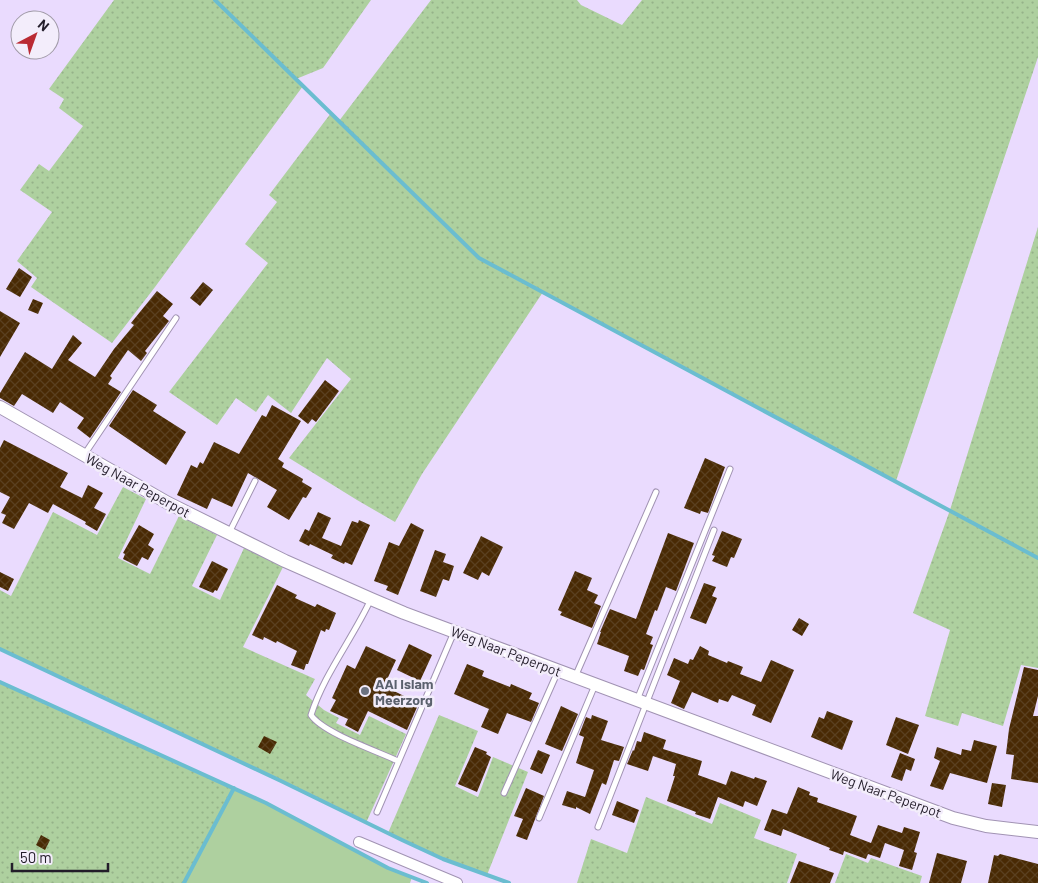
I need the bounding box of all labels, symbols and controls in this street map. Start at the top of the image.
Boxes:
north arrow [10,10,60,60]
text: N [35,15,53,34]
street label: Weg Naar Peperpot [83,449,193,521]
street label: Weg Naar Peperpot [448,622,564,680]
place label: AAI Islam Meerzorg [375,675,434,708]
marker: AAI Islam Meerzorg [359,685,371,697]
street label: Weg Naar Peperpot [828,765,944,821]
scale bar [12,840,109,872]
text: 50 m [20,848,52,866]

